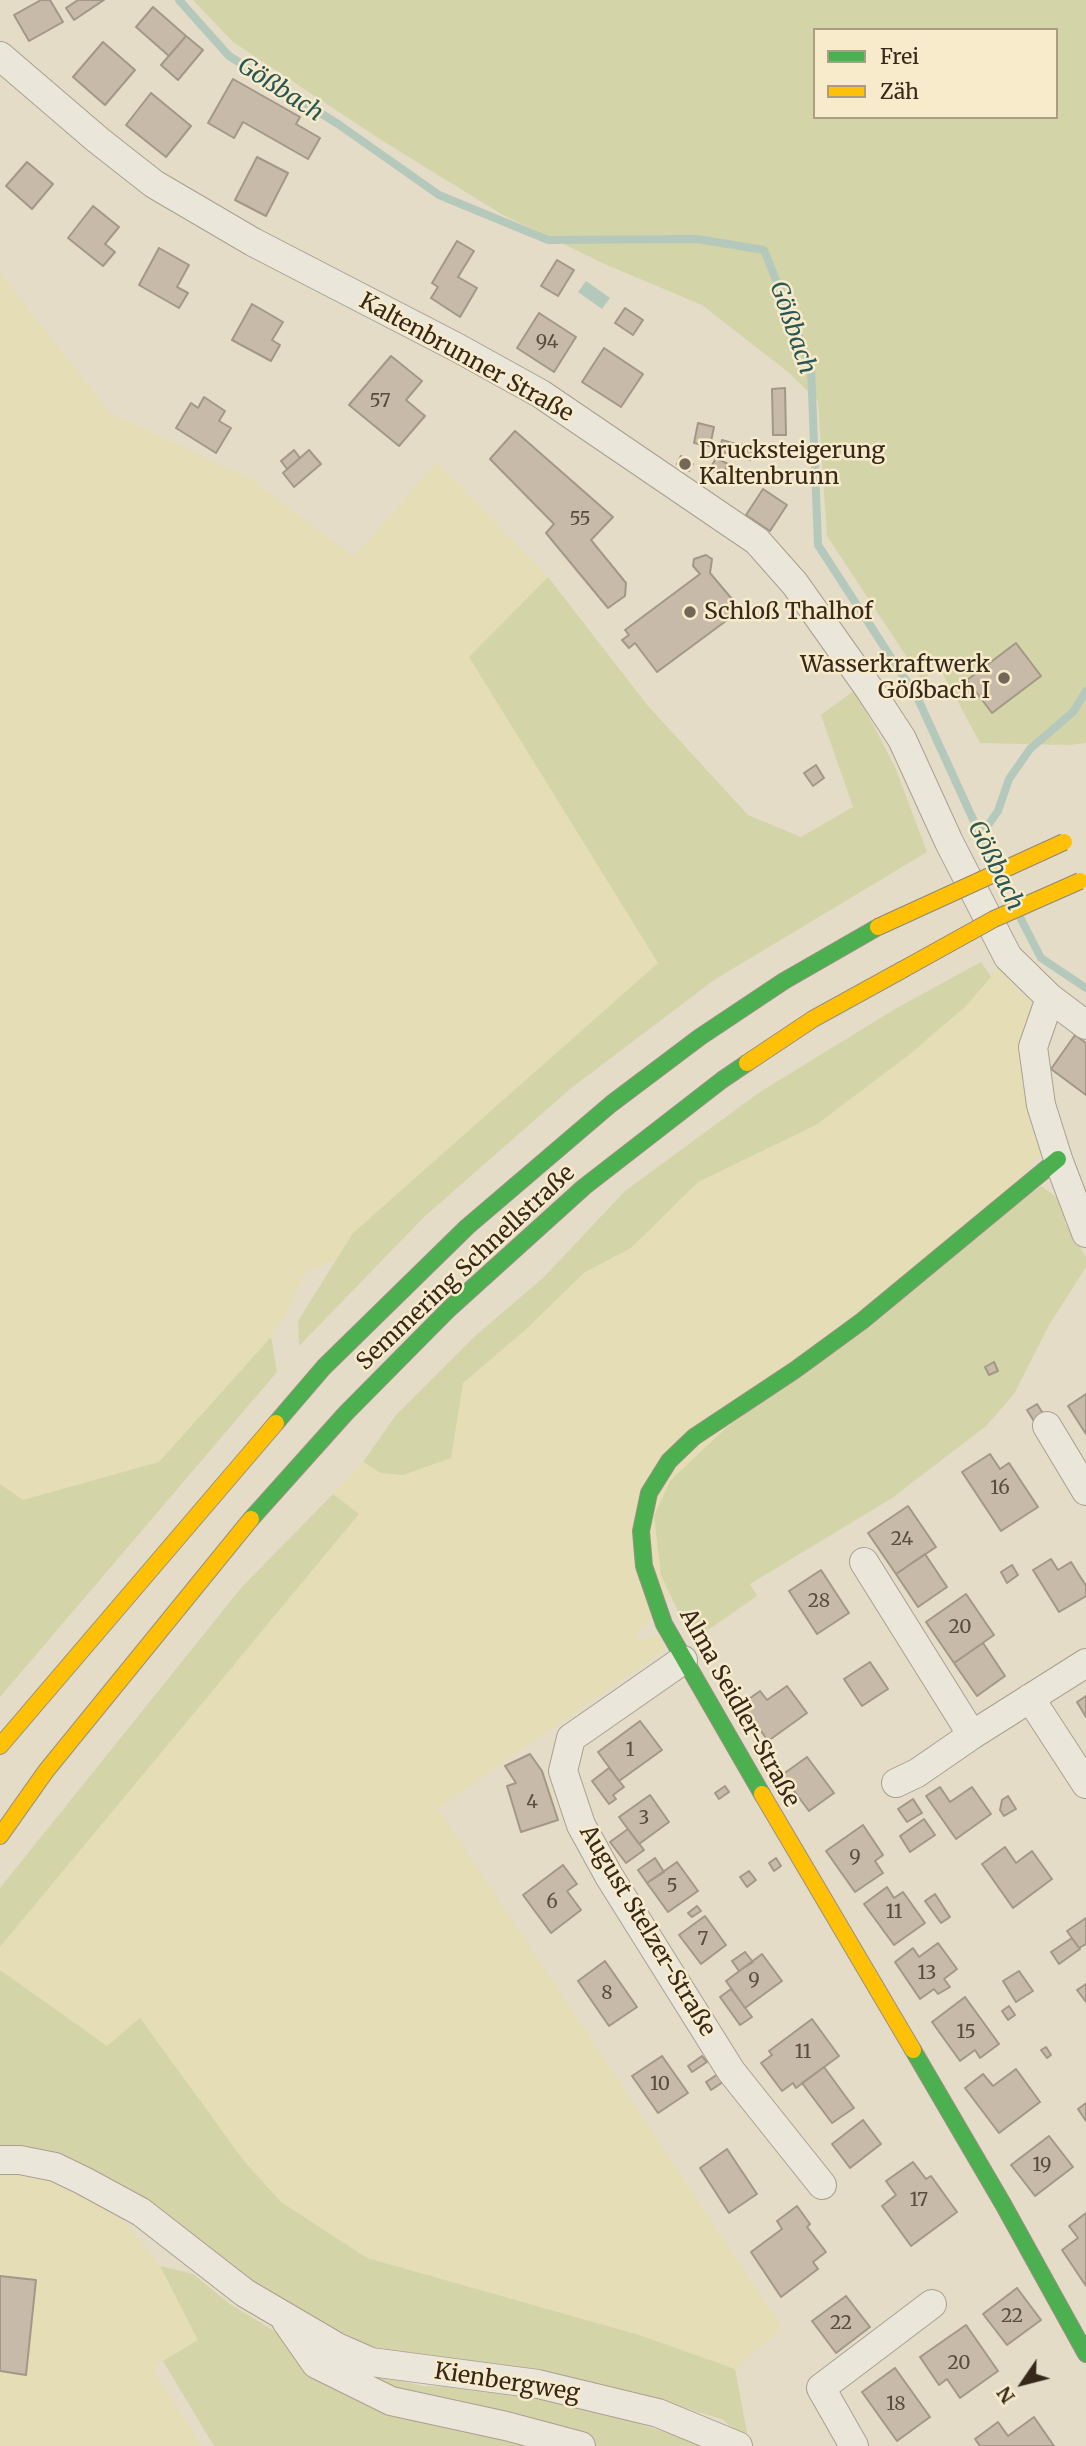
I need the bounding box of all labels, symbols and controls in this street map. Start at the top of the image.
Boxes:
legend [813,28,1058,119]
text: Frei [880,43,919,70]
water label: Gößbach [232,52,328,128]
text: Zäh [880,78,919,105]
water label: Gößbach [763,278,821,378]
street label: Kaltenbrunner Straße [354,288,578,428]
house number: 94 [536,332,558,354]
house number: 57 [369,391,391,413]
place label: Drucksteigerung Kaltenbrunn [699,437,885,491]
marker: Drucksteigerung Kaltenbrunn [677,456,693,472]
house number: 55 [569,509,591,531]
place label: Schloß Thalhof [704,598,873,626]
marker: Schloß Thalhof [682,604,698,620]
place label: Wasserkraftwerk Gößbach I [800,651,990,705]
marker: Wasserkraftwerk Gößbach I [996,670,1012,686]
water label: Gößbach [961,816,1029,916]
street label: Semmering Schnellstraße [351,1160,581,1376]
house number: 16 [990,1478,1010,1500]
house number: 24 [891,1529,913,1551]
house number: 28 [808,1591,830,1613]
street label: Alma Seidler-Straße [673,1604,805,1812]
house number: 20 [948,1617,972,1639]
house number: 1 [626,1740,634,1762]
house number: 4 [526,1792,538,1814]
house number: 3 [639,1808,649,1830]
street label: August Stelzer-Straße [573,1821,721,2041]
house number: 9 [849,1847,861,1869]
house number: 5 [666,1876,678,1898]
house number: 6 [546,1892,558,1914]
house number: 11 [886,1902,902,1924]
house number: 7 [698,1929,708,1951]
house number: 13 [918,1963,936,1985]
house number: 9 [748,1970,760,1992]
house number: 8 [601,1983,613,2005]
house number: 15 [956,2022,976,2044]
house number: 11 [795,2042,811,2064]
house number: 10 [650,2074,670,2096]
house number: 19 [1032,2155,1052,2177]
house number: 17 [910,2190,928,2212]
house number: 22 [1001,2306,1023,2328]
house number: 22 [830,2313,852,2335]
north arrow [988,2348,1058,2418]
house number: 20 [947,2353,971,2375]
street label: Kienbergweg [432,2358,582,2408]
text: N [992,2382,1020,2408]
house number: 18 [886,2394,906,2416]

